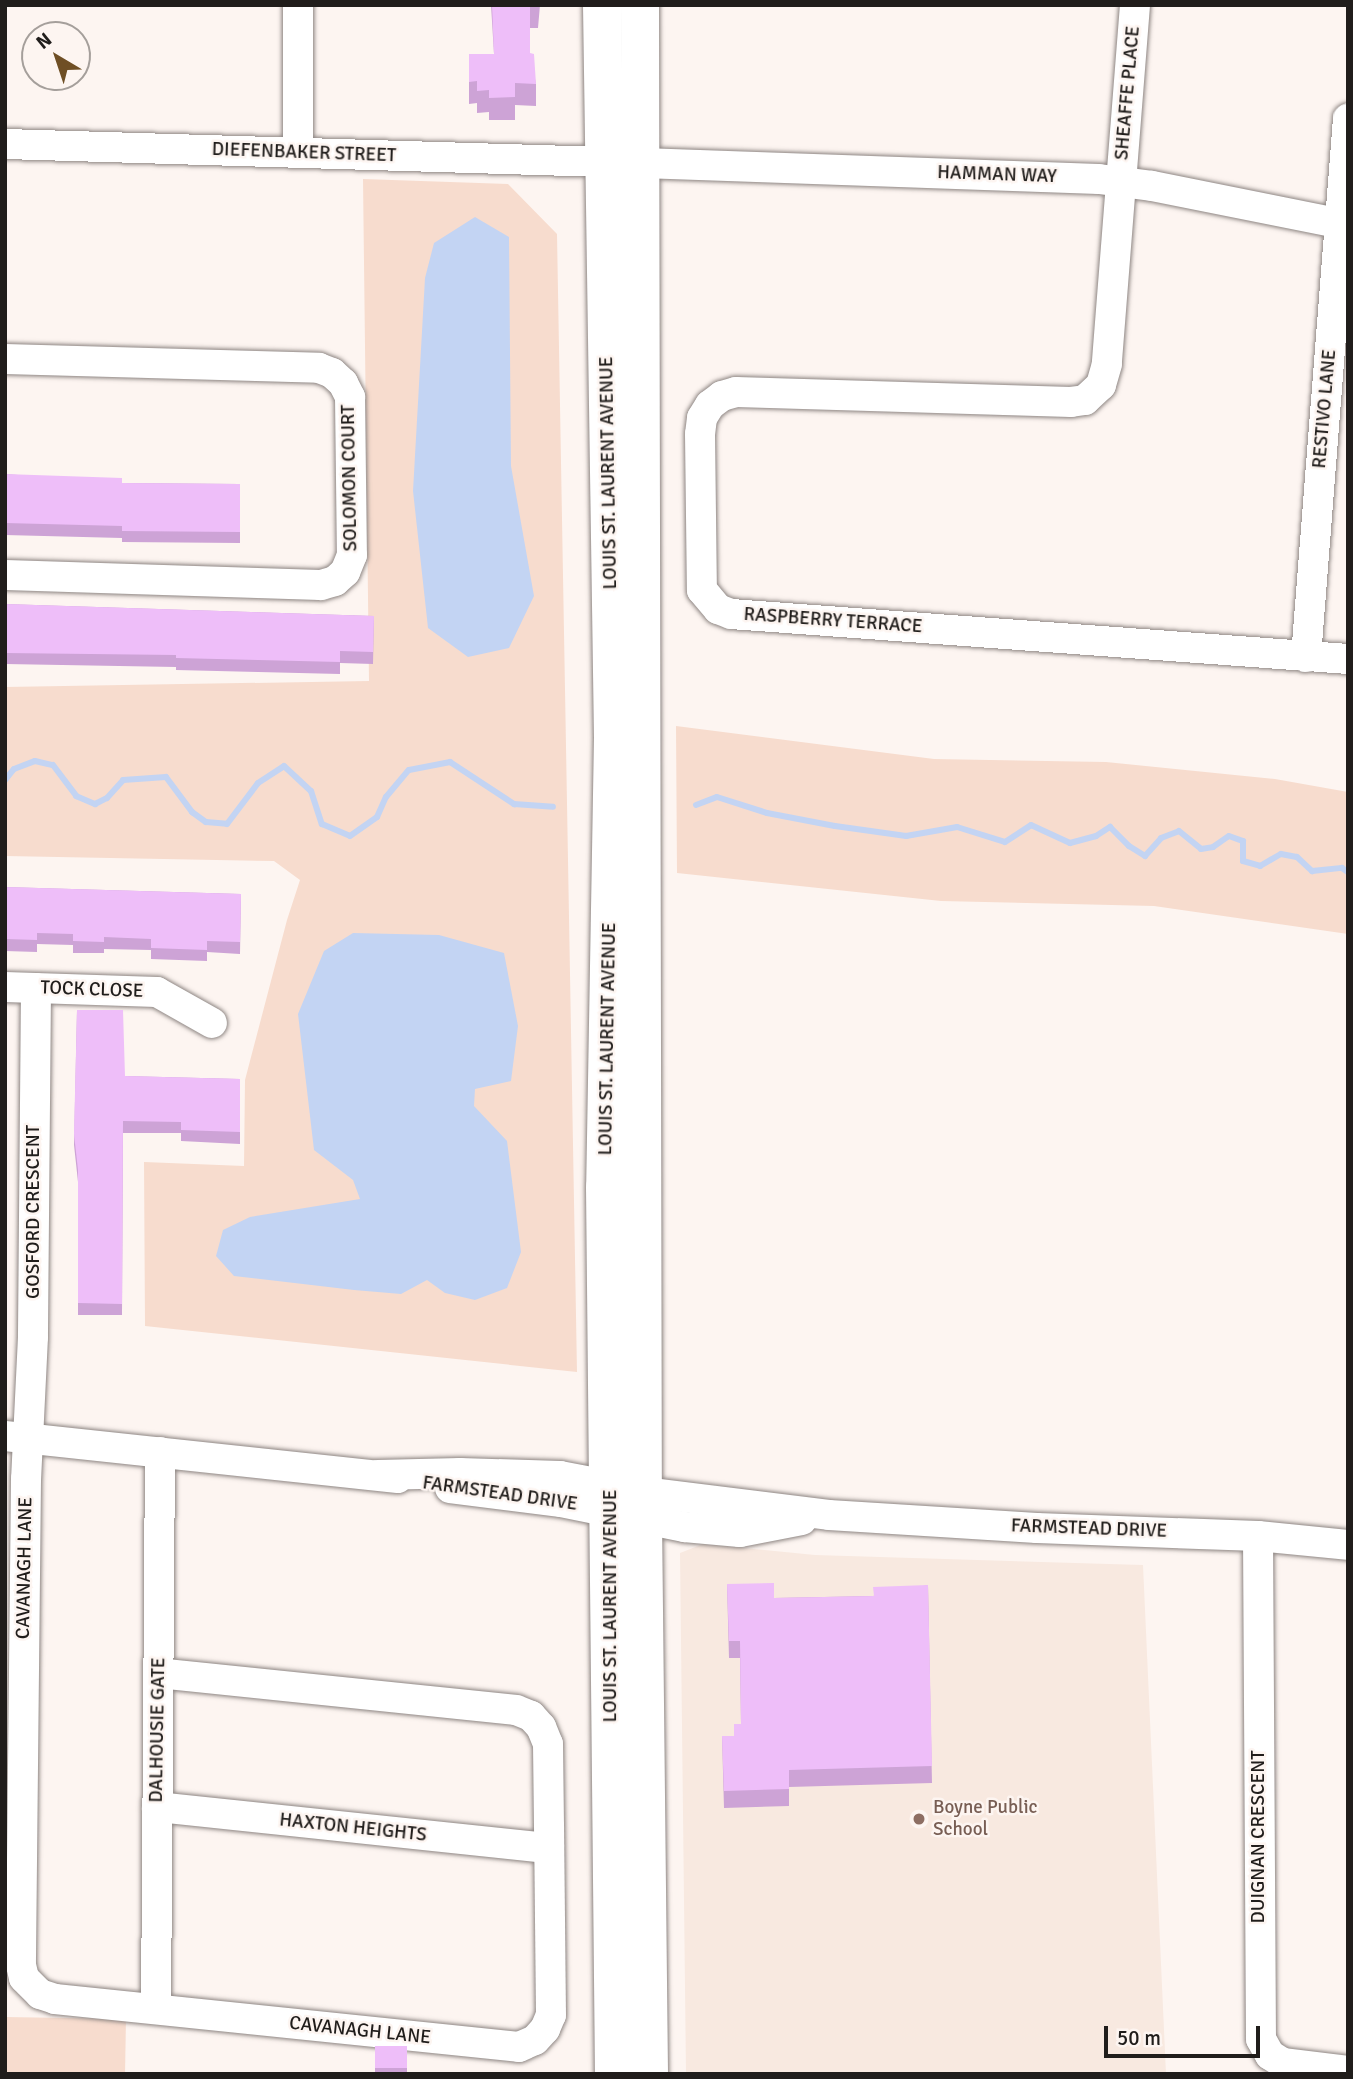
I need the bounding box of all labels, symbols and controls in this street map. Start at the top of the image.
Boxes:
north arrow [21,21,91,91]
street label: SHEAFFE PLACE [1111,25,1145,161]
text: N [31,28,57,55]
street label: DIEFENBAKER STREET [211,138,397,168]
street label: HAMMAN WAY [937,162,1057,188]
street label: RESTIVO LANE [1308,348,1342,470]
street label: LOUIS ST. LAURENT AVENUE [596,356,622,590]
street label: SOLOMON COURT [337,404,363,552]
street label: RASPBERRY TERRACE [743,603,923,639]
street label: LOUIS ST. LAURENT AVENUE [595,922,621,1156]
street label: TOCK CLOSE [40,977,144,1003]
street label: GOSFORD CRESCENT [23,1125,45,1299]
street label: FARMSTEAD DRIVE [421,1472,579,1516]
street label: LOUIS ST. LAURENT AVENUE [600,1490,622,1722]
street label: CAVANAGH LANE [12,1497,38,1639]
street label: FARMSTEAD DRIVE [1010,1515,1168,1543]
street label: DALHOUSIE GATE [145,1657,171,1803]
street label: DUIGNAN CRESCENT [1248,1750,1270,1924]
place label: Boyne Public School [933,1797,1038,1841]
street label: HAXTON HEIGHTS [278,1809,428,1847]
marker: Boyne Public School [911,1811,927,1827]
street label: CAVANAGH LANE [288,2012,432,2050]
scale bar [1108,2012,1264,2056]
text: 50 m [1117,2025,1161,2051]

